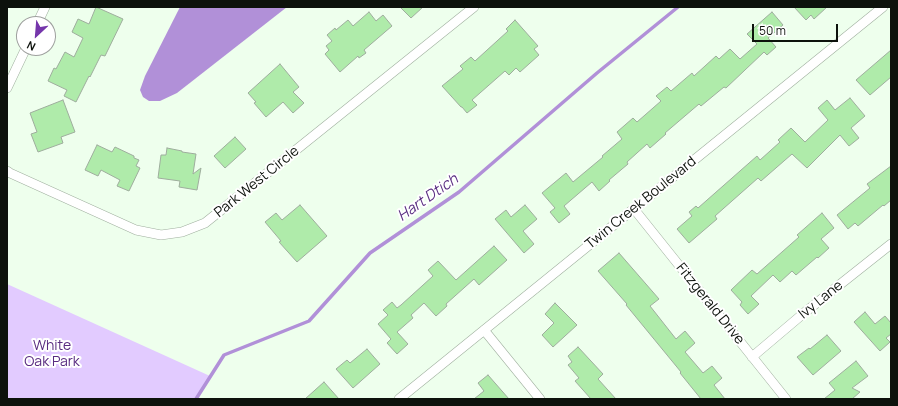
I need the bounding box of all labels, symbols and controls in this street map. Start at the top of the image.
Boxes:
north arrow [16,16,56,56]
scale bar [754,16,840,42]
text: 50 m [759,22,786,39]
text: N [24,38,38,55]
street label: Park West Circle [211,143,303,221]
street label: Twin Creek Boulevard [582,153,700,253]
water label: Hart Dtich [394,171,462,225]
street label: Fitzgerald Drive [672,260,748,348]
street label: Ivy Lane [796,277,846,323]
park label: White Oak Park [24,338,80,370]

